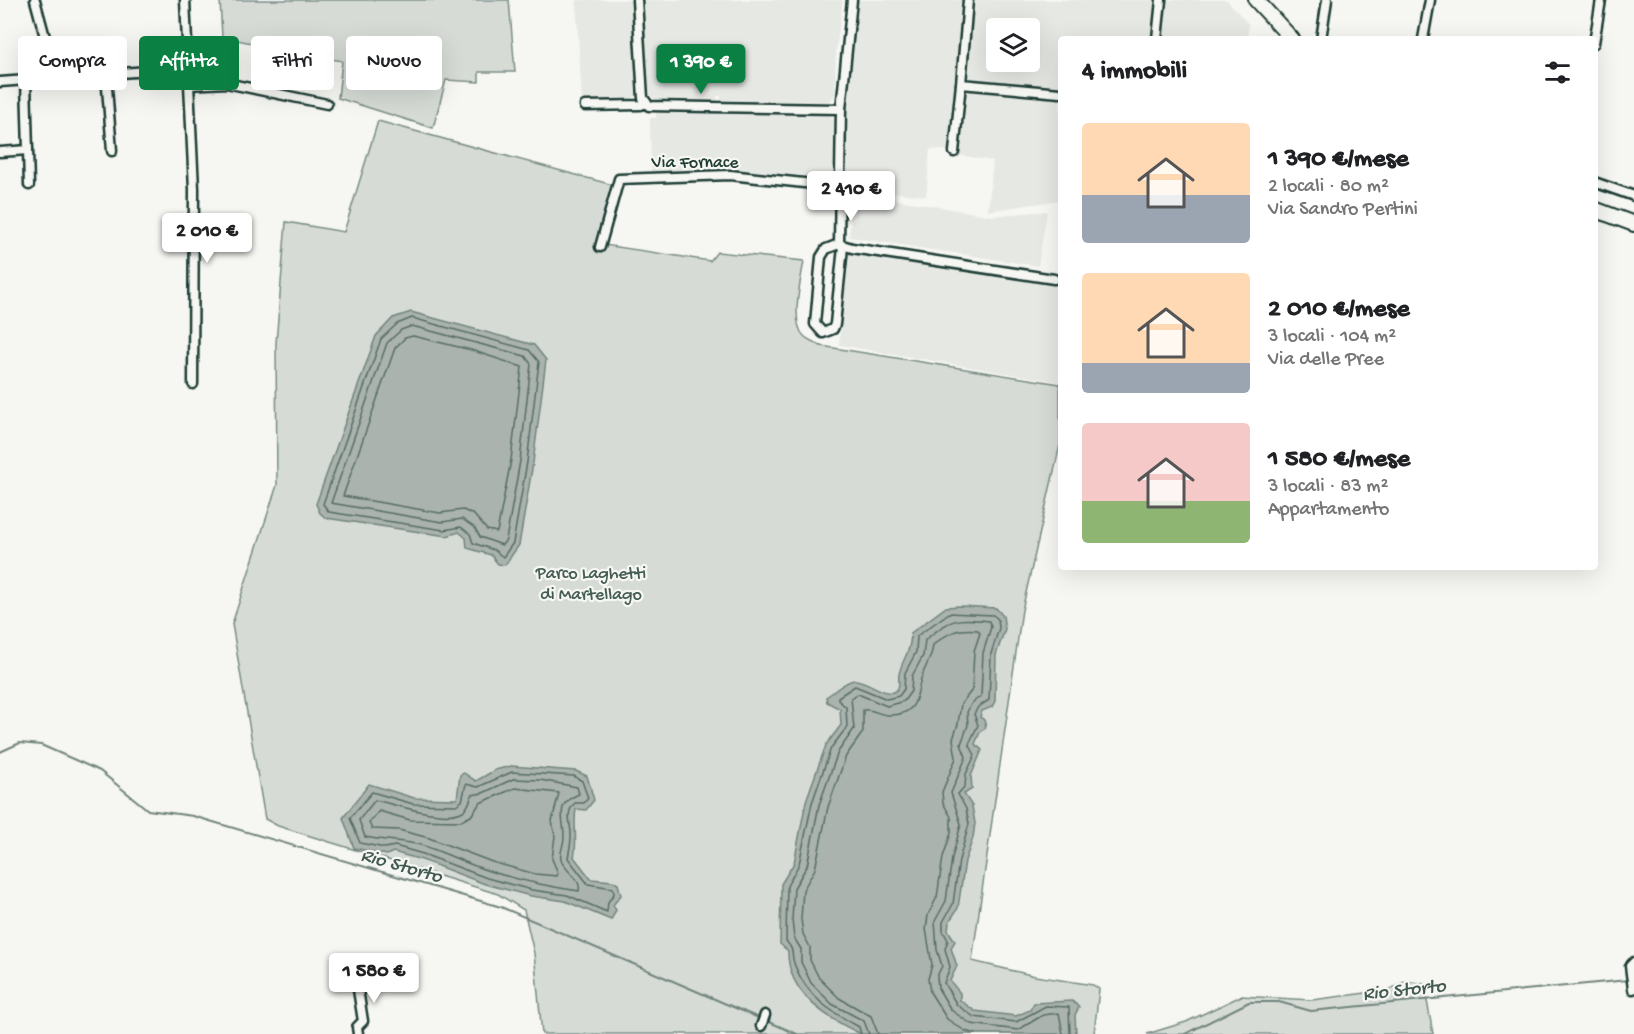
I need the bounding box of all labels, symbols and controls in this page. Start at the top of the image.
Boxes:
map controls [986,18,1040,72]
button: layers [986,18,1040,72]
chip: Compra [18,36,127,90]
chip: Affitta [139,36,239,90]
chip: Filtri [251,36,334,90]
chip: Nuovo [346,36,442,90]
pin: 1 390 € [646,44,756,95]
text: 1 390 € [670,52,732,75]
icon: filters [1541,56,1574,89]
text: 4 immobili [1082,57,1187,88]
text: 1 390 €/mese [1268,145,1409,176]
icon: home [1130,147,1202,219]
street label: Via Fornace [650,153,739,174]
pin: 2 410 € [796,171,906,222]
text: 2 locali · 80 m² [1268,176,1389,199]
text: 2 410 € [821,179,881,202]
text: Via Sandro Pertini [1268,199,1418,222]
pin: 2 010 € [152,213,262,264]
text: 2 010 € [176,221,238,244]
text: 2 010 €/mese [1268,295,1410,326]
icon: home [1130,297,1202,369]
text: 3 locali · 104 m² [1268,326,1396,349]
text: Via delle Pree [1268,349,1384,372]
text: 1 580 €/mese [1268,445,1410,476]
icon: home [1130,447,1202,519]
text: 3 locali · 83 m² [1268,476,1389,499]
text: Appartamento [1268,499,1390,522]
park label: Parco Laghetti di Martellago [535,564,646,606]
water label: Rio Storto [358,845,446,890]
pin: 1 580 € [319,953,429,1004]
text: 1 580 € [343,961,405,984]
water label: Rio Storto [1362,976,1449,1007]

